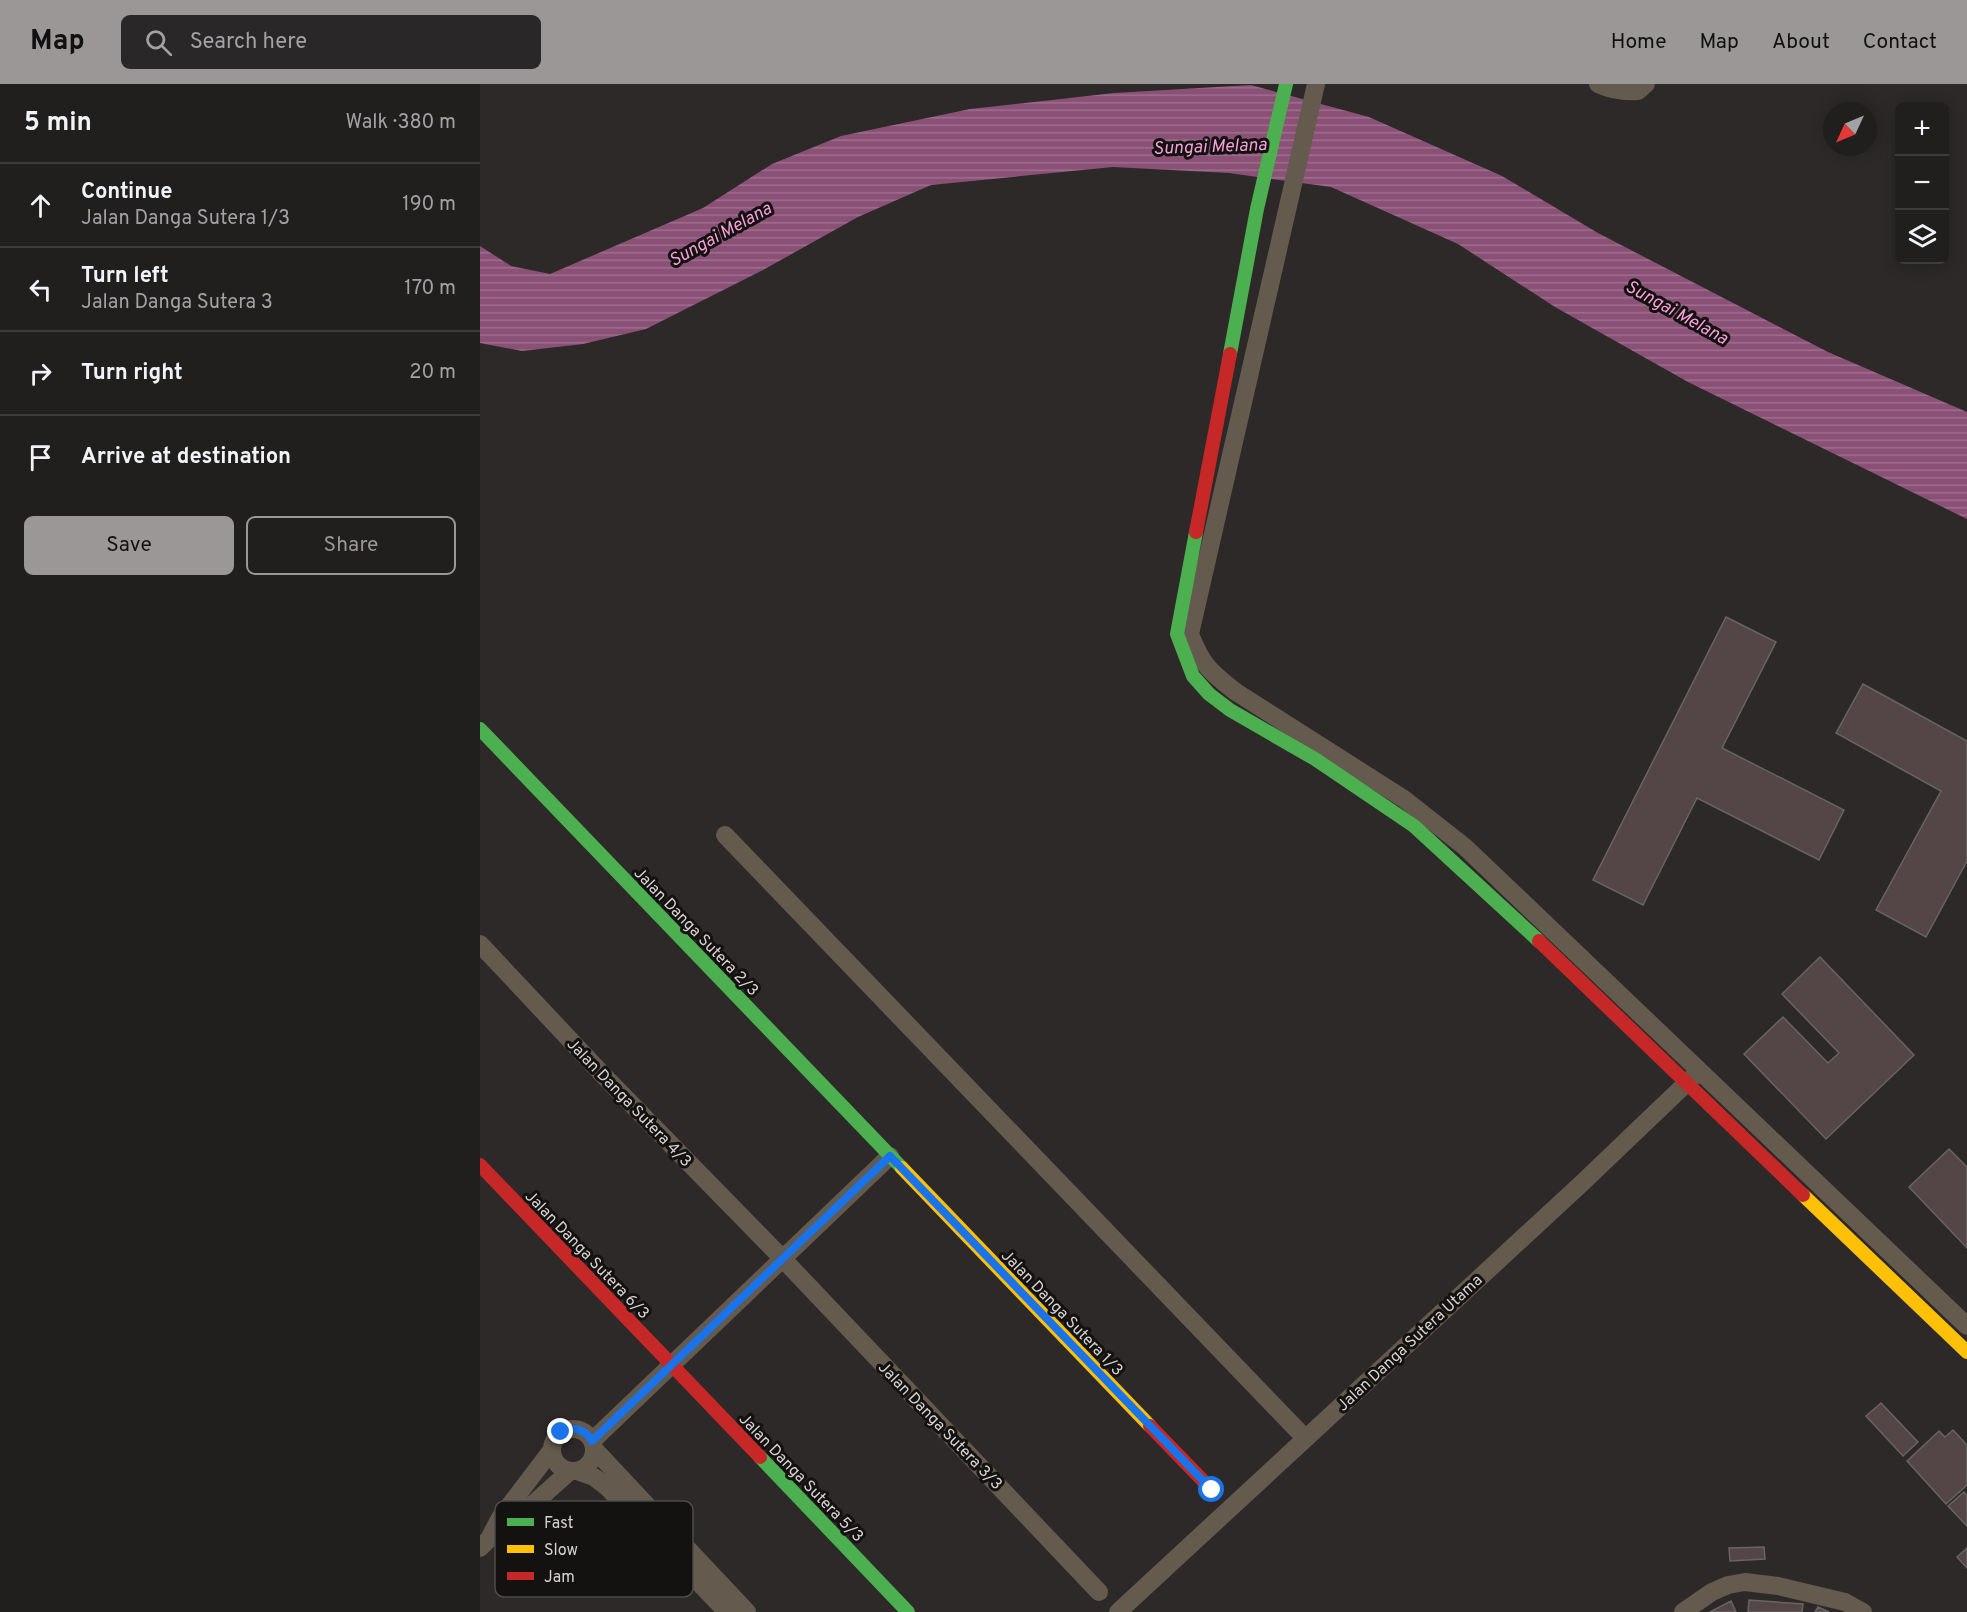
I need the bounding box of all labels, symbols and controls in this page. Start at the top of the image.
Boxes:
search box [121,15,541,69]
text: Map [30,24,85,60]
icon: search [142,26,175,59]
text: Search here [190,29,307,56]
text: Home [1611,29,1667,56]
text: Map [1700,29,1739,56]
text: About [1772,29,1830,56]
text: Contact [1863,29,1937,56]
north arrow [1823,102,1877,156]
map controls [1895,102,1949,264]
button: + [1895,102,1949,156]
text: 5 min [24,107,92,140]
text: Walk · 380 m [345,110,456,136]
water label: Sungai Melana [1153,134,1268,161]
button: − [1895,156,1949,210]
text: Continue [81,179,172,206]
icon: ahead [24,189,57,222]
text: 190 m [402,192,456,218]
water label: Sungai Melana [665,197,777,273]
text: Jalan Danga Sutera 1/3 [81,206,290,232]
button: layers [1895,210,1949,264]
text: Turn left [81,263,169,290]
icon: left [24,273,57,306]
text: 170 m [404,276,456,302]
water label: Sungai Melana [1621,276,1732,351]
text: Jalan Danga Sutera 3 [81,290,273,316]
icon: right [24,357,57,390]
text: Turn right [81,360,183,387]
text: 20 m [409,360,456,386]
icon: arrive [24,441,57,474]
text: Arrive at destination [81,444,291,471]
button: Save [24,516,234,575]
button: Share [246,516,456,575]
street label: Jalan Danga Sutera 2/3 [629,864,762,1001]
street label: Jalan Danga Sutera 4/3 [562,1035,695,1172]
street label: Jalan Danga Sutera 6/3 [520,1187,653,1324]
street label: Jalan Danga Sutera 1/3 [996,1246,1127,1381]
street label: Jalan Danga Sutera Utama [1334,1271,1487,1416]
street label: Jalan Danga Sutera 3/3 [873,1358,1006,1495]
street label: Jalan Danga Sutera 5/3 [734,1410,867,1547]
route end [547,1418,573,1444]
route start [1198,1476,1224,1502]
legend [495,1501,693,1597]
text: Fast [544,1514,574,1534]
text: Slow [544,1541,578,1561]
text: Jam [544,1568,575,1588]

